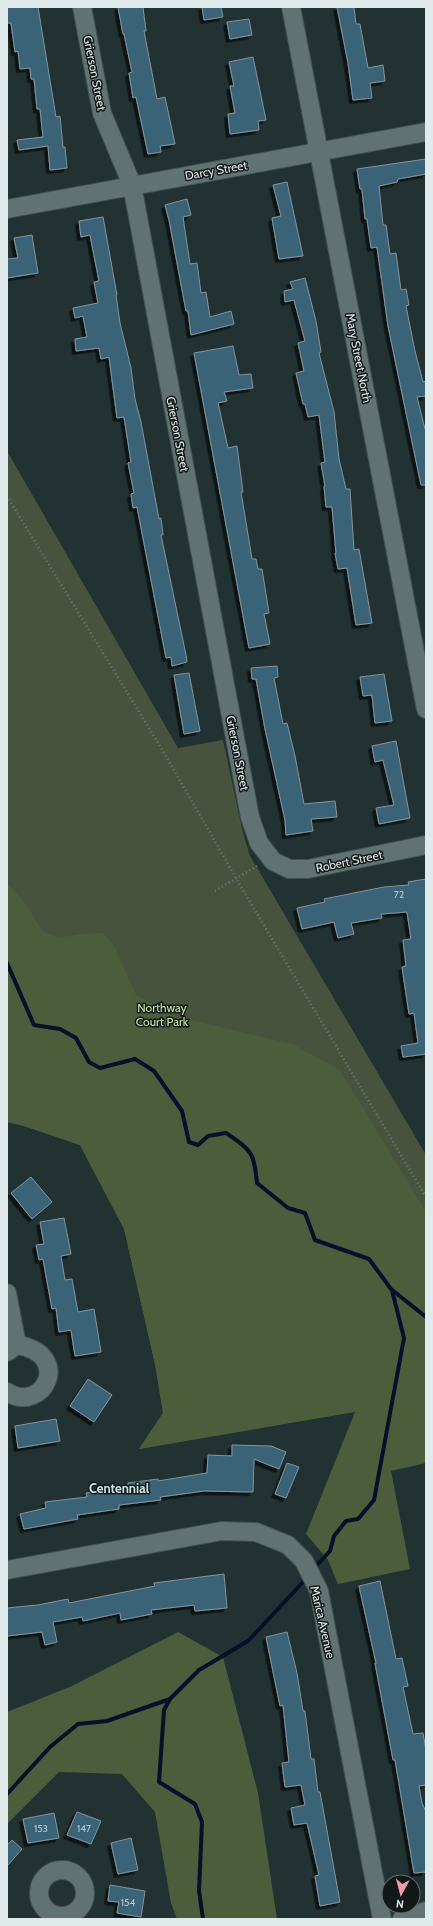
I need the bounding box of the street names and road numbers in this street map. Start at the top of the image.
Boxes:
street label: Grierson Street [80,34,110,112]
street label: Darcy Street [184,157,248,183]
street label: Mary Street North [343,312,375,404]
street label: Grierson Street [163,395,193,473]
street label: Grierson Street [223,714,253,792]
street label: Robert Street [314,847,384,875]
street label: Marica Avenue [307,1584,339,1660]

